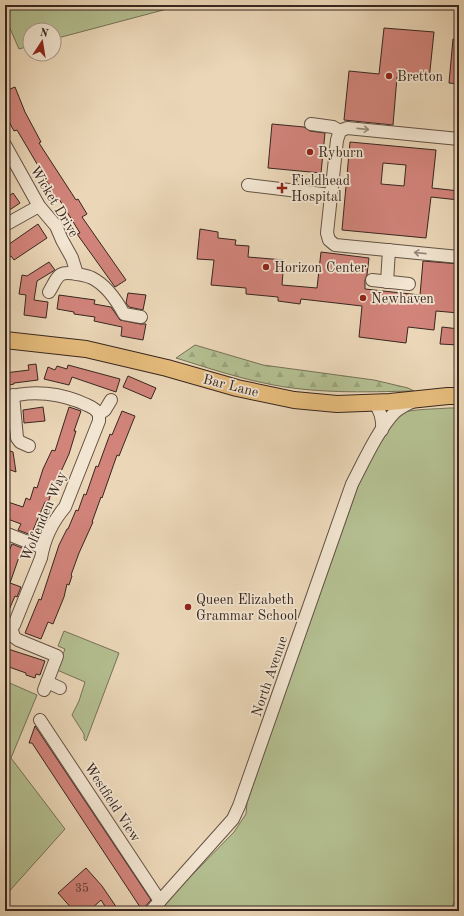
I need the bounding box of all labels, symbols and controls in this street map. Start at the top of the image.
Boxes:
north arrow [22,22,62,62]
text: N [39,27,50,40]
place label: Bretton [397,70,444,84]
marker: Bretton [384,71,394,81]
one-way arrow [356,126,369,133]
place label: Ryburn [318,146,364,160]
marker: Ryburn [305,147,315,157]
street label: Wicket Drive [27,163,81,240]
place label: Fieldhead Hospital [291,174,350,204]
marker: Fieldhead Hospital [276,182,288,194]
one-way arrow [414,250,427,257]
place label: Horizon Center [274,261,367,275]
marker: Horizon Center [261,262,271,272]
place label: Newhaven [371,292,434,306]
marker: Newhaven [358,293,368,303]
street label: Bar Lane [202,372,260,400]
street label: Wolfenden Way [19,469,69,563]
place label: Queen Elizabeth Grammar School [196,593,298,623]
marker: Queen Elizabeth Grammar School [183,602,193,612]
street label: North Avenue [250,634,290,718]
street label: Westfield View [81,761,143,845]
house number: 35 [75,882,89,895]

